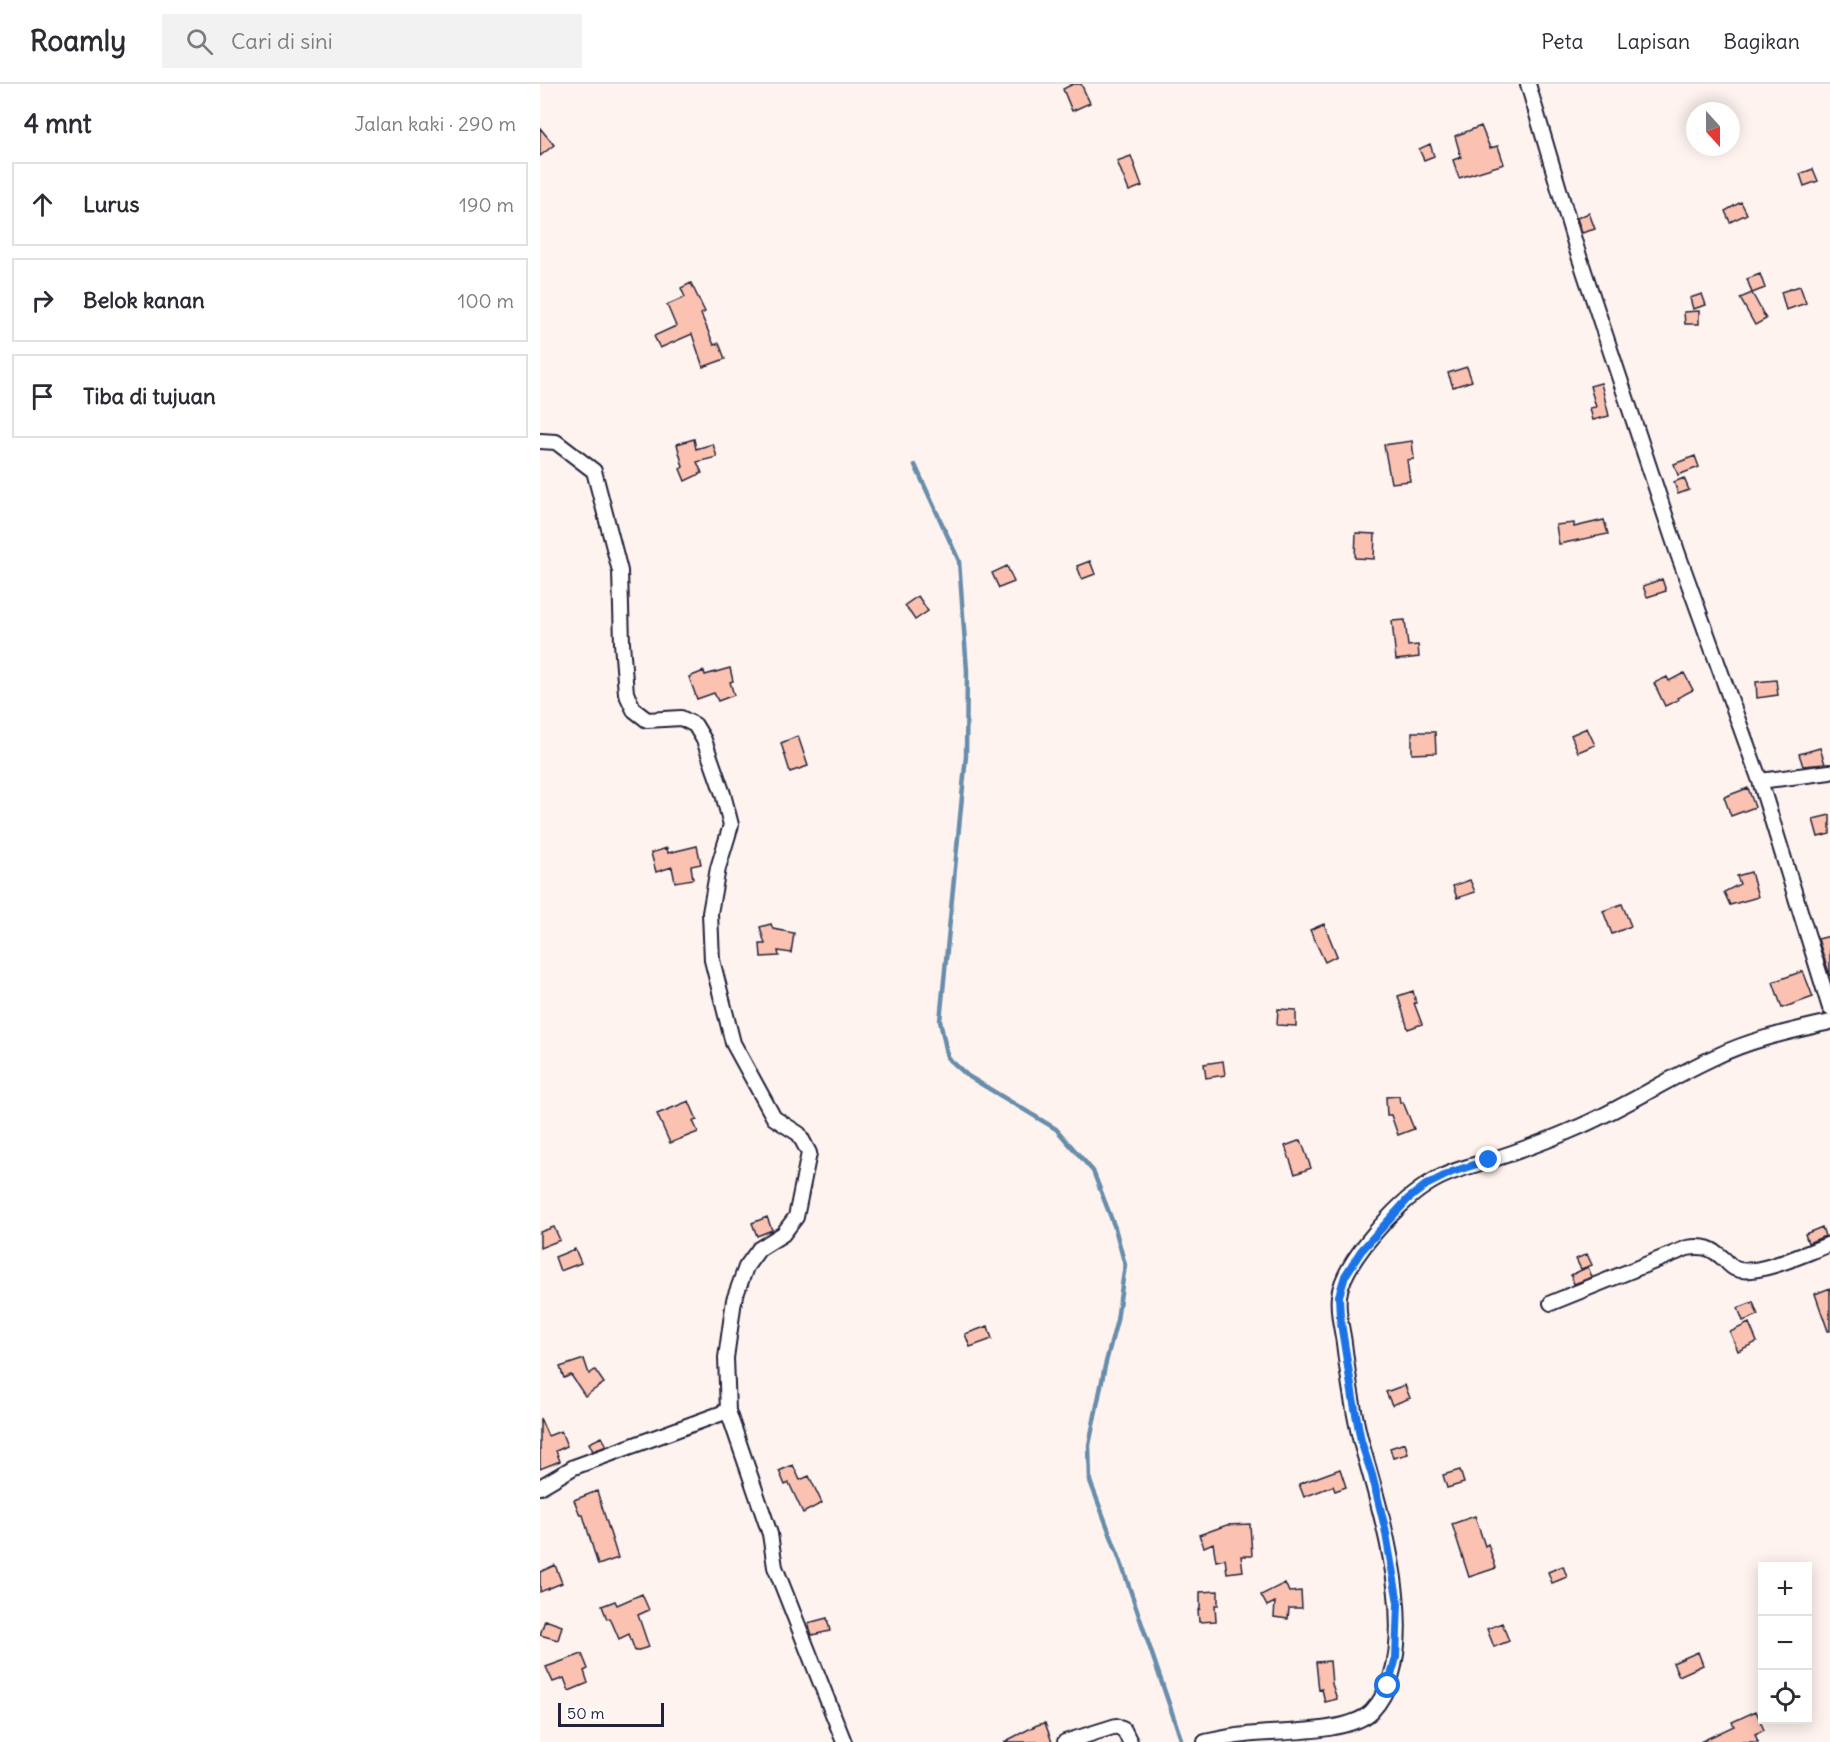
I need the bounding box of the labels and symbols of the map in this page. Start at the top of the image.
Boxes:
north arrow [1686,102,1740,156]
route end [1475,1146,1501,1172]
route start [1374,1672,1400,1698]
scale bar [558,1700,664,1728]

